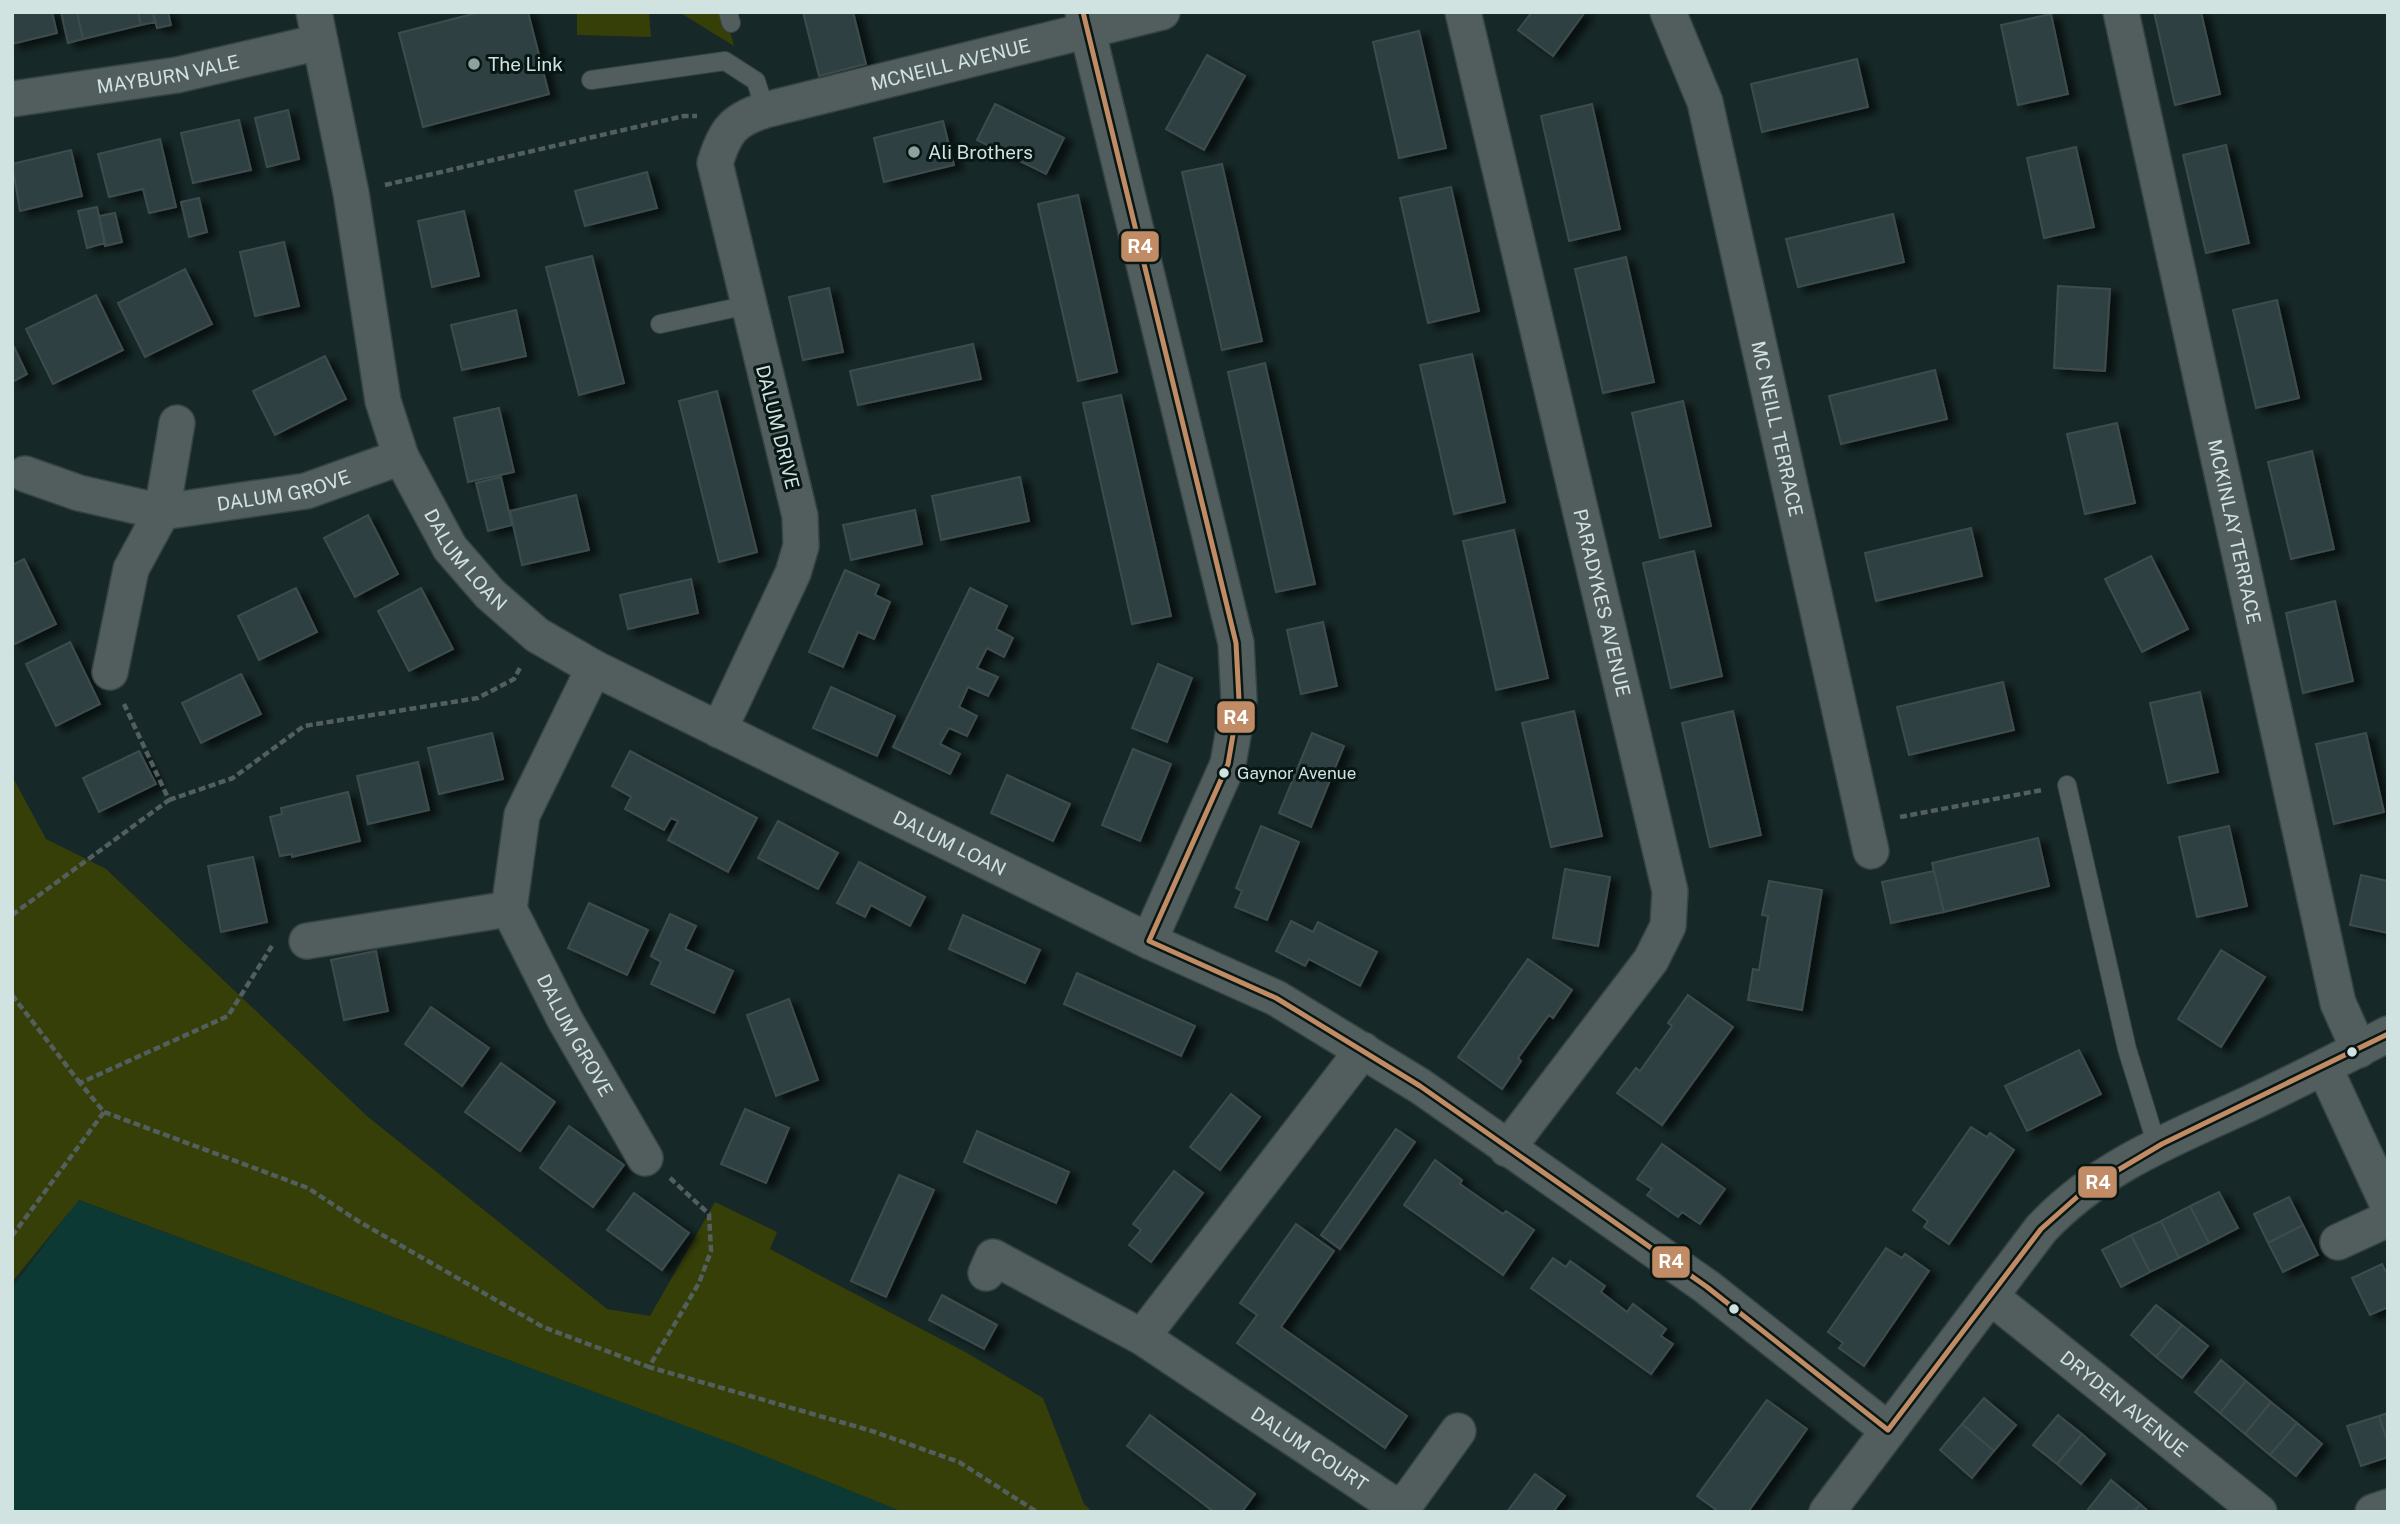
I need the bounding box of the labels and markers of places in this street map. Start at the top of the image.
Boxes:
place label: The Link [488,53,563,75]
marker: The Link [466,56,482,72]
place label: Ali Brothers [928,141,1033,163]
marker: Ali Brothers [906,144,922,160]
place label: Gaynor Avenue [1237,763,1356,783]
marker: Gaynor Avenue [1217,766,1231,780]
unlabelled marker [2345,1045,2359,1059]
unlabelled marker [1727,1302,1741,1316]

